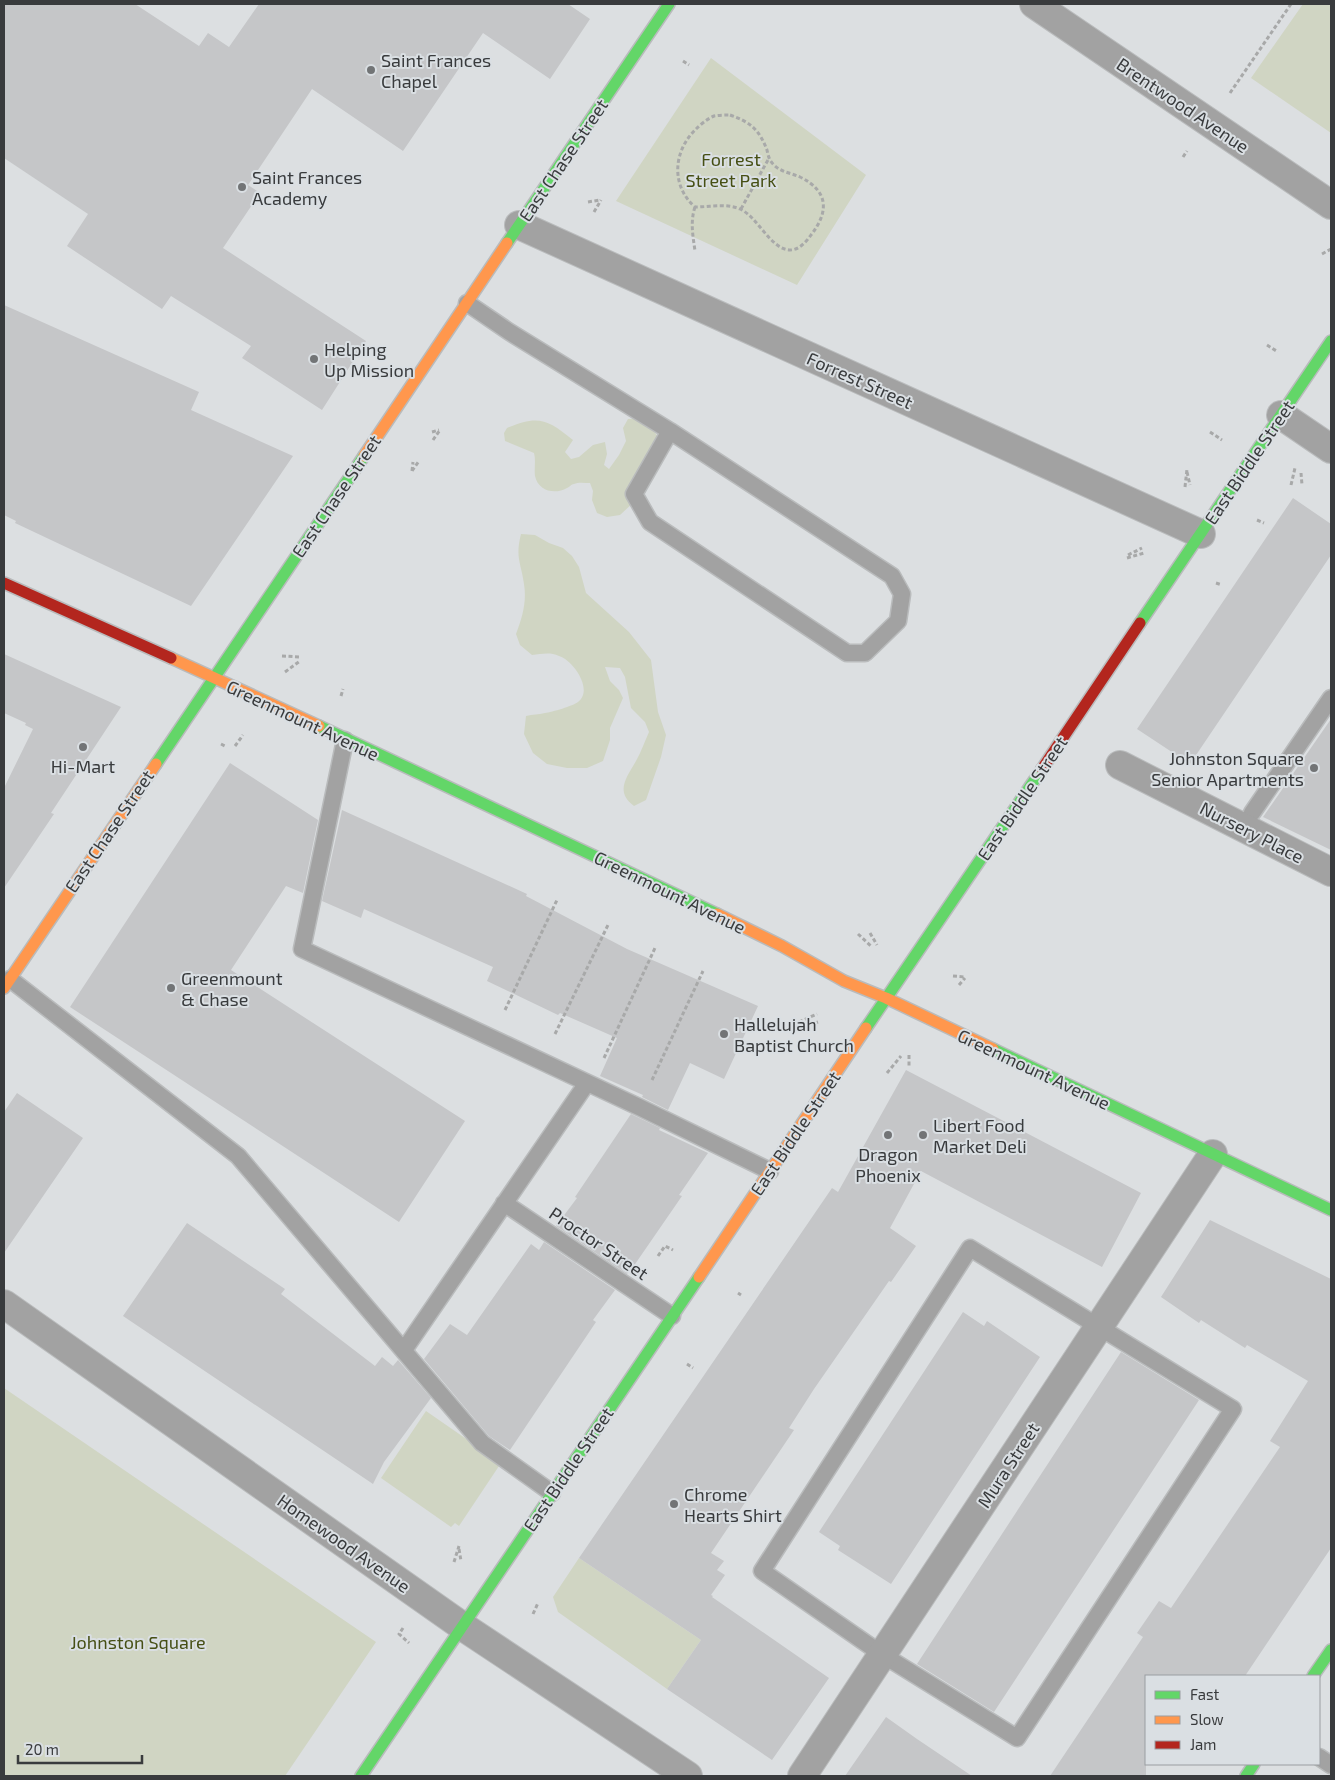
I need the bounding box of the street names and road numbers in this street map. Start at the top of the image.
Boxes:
street label: Brentwood Avenue [1113,53,1253,157]
street label: East Chase Street [514,94,612,226]
street label: Forrest Street [804,347,916,413]
street label: East Biddle Street [1199,396,1299,528]
street label: East Chase Street [287,430,385,562]
street label: Greenmount Avenue [223,675,383,765]
street label: East Biddle Street [972,732,1072,864]
street label: East Chase Street [60,765,158,897]
street label: Nursery Place [1196,796,1308,868]
street label: Greenmount Avenue [591,846,749,938]
street label: Greenmount Avenue [954,1024,1114,1114]
street label: East Biddle Street [745,1067,845,1199]
street label: Proctor Street [545,1202,653,1284]
street label: East Biddle Street [518,1403,618,1535]
street label: Mura Street [972,1418,1044,1512]
street label: Homewood Avenue [273,1489,415,1597]

